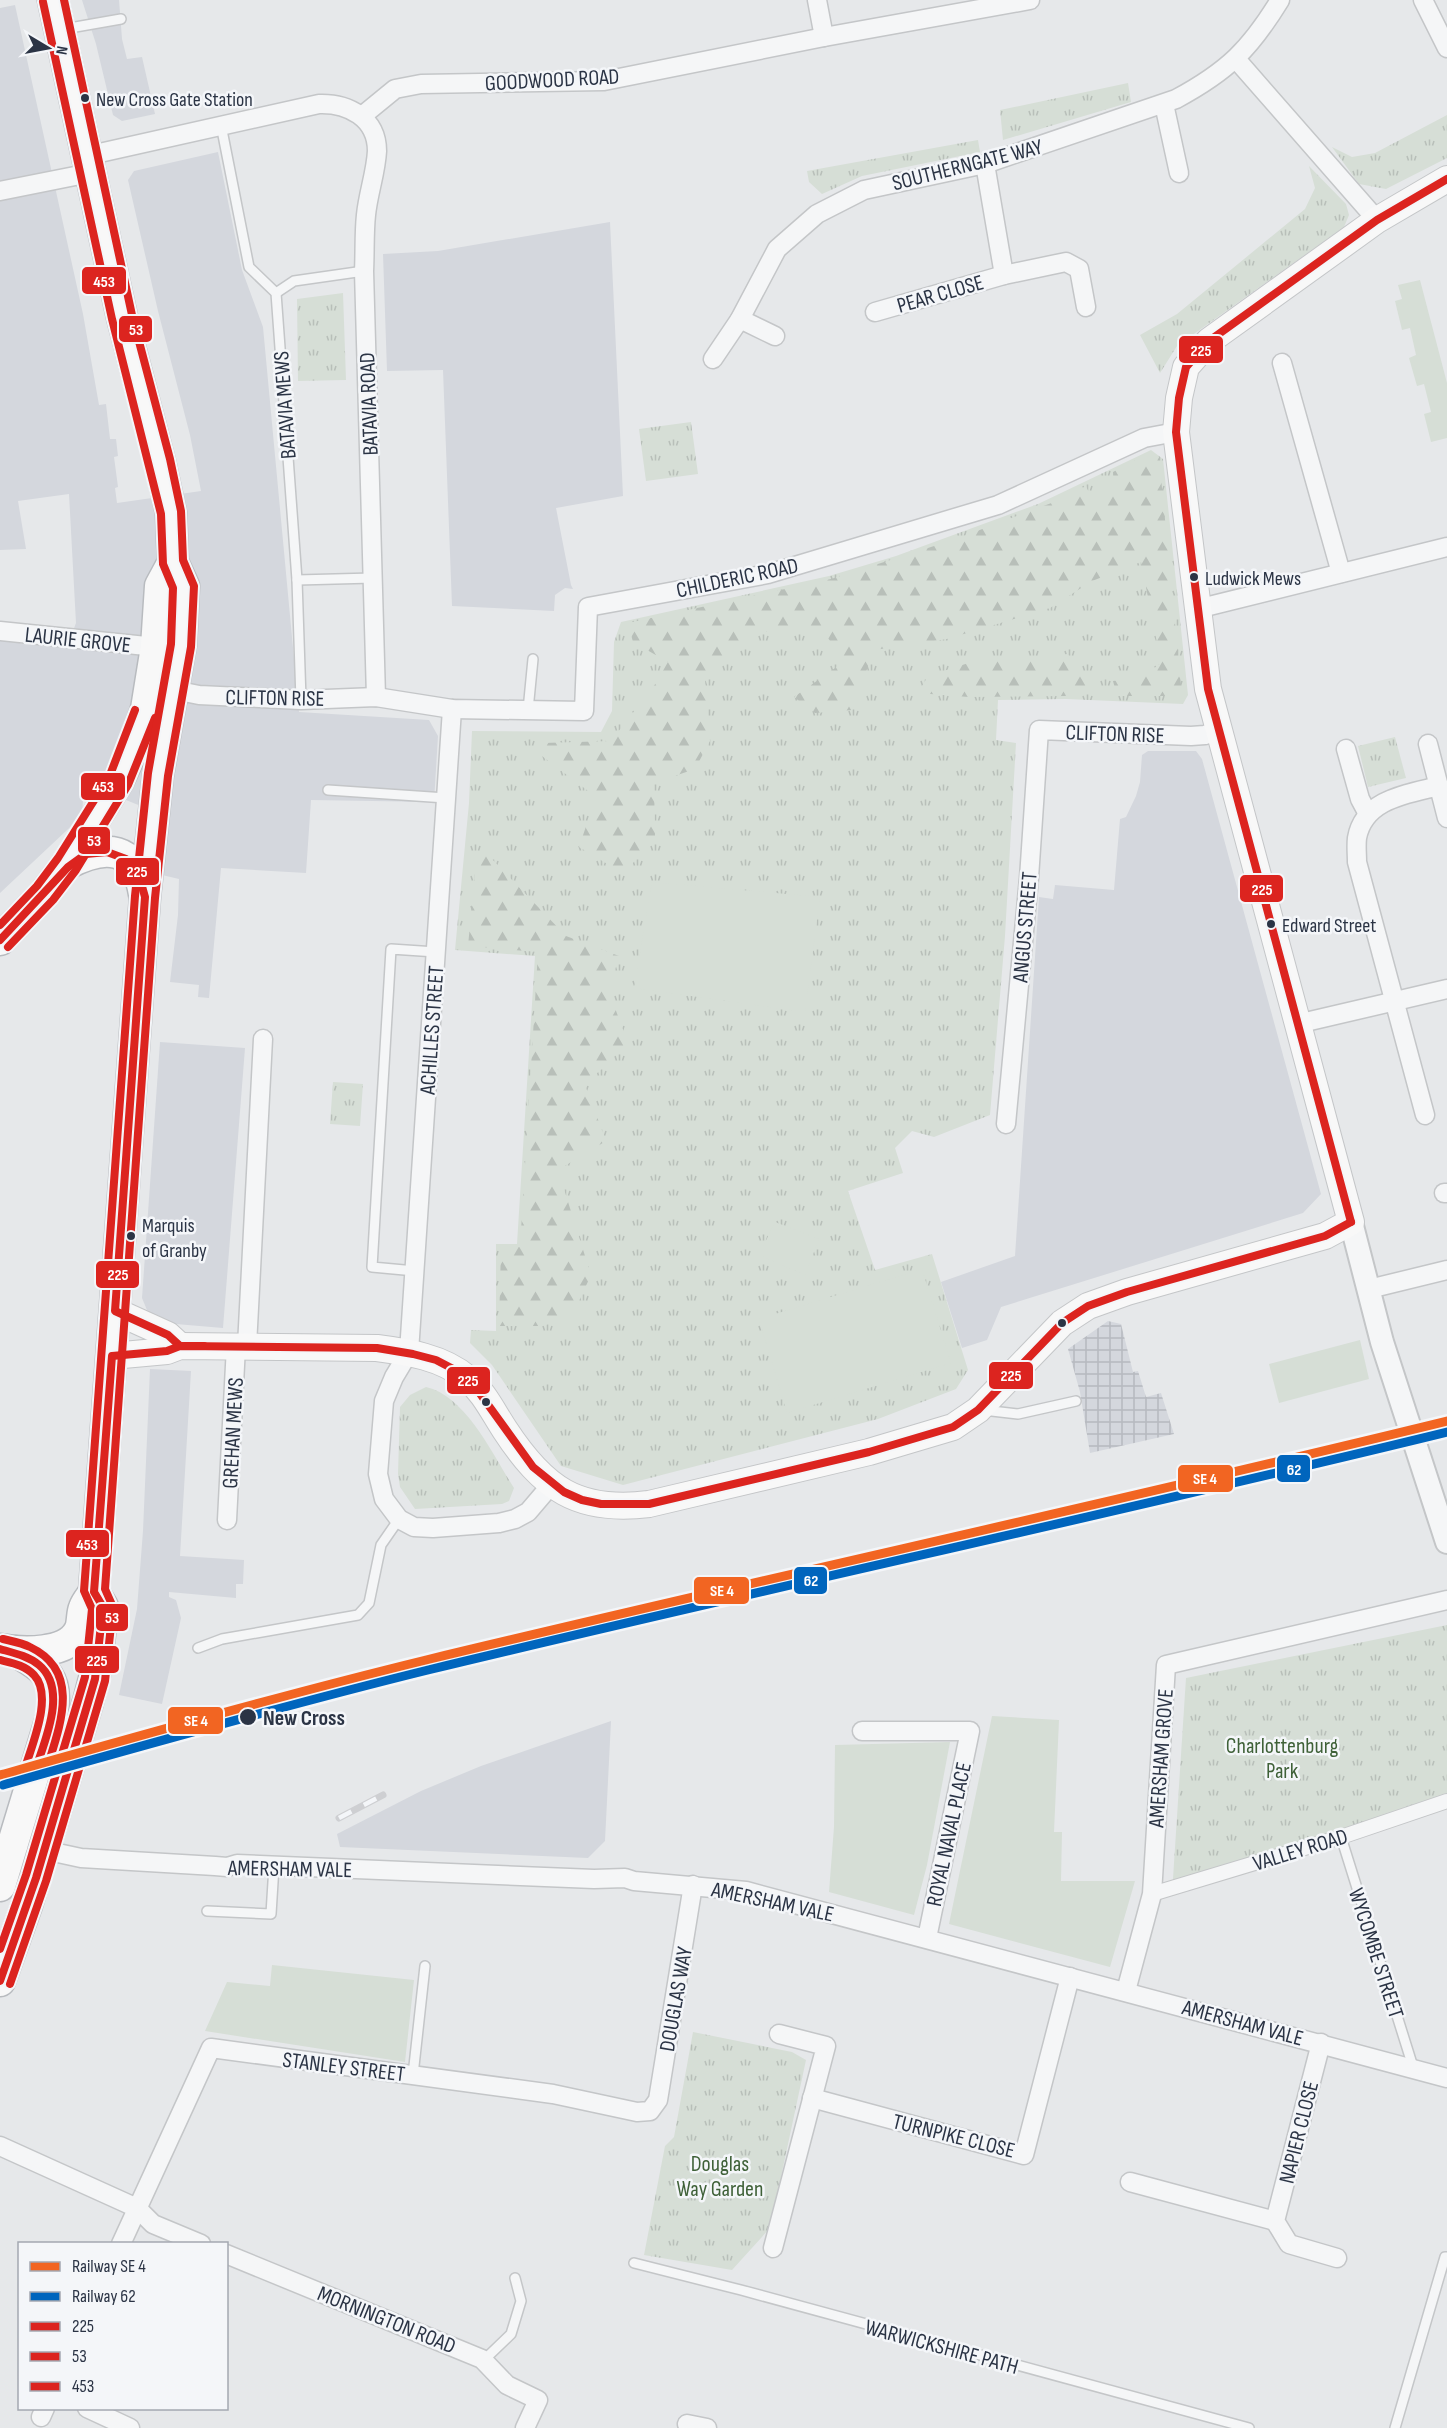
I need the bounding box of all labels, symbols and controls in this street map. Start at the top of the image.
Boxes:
north arrow [18,18,78,78]
text: N [51,44,71,56]
street label: GOODWOOD ROAD [484,63,620,98]
place label: New Cross Gate Station [96,88,253,112]
marker: New Cross Gate Station [79,92,91,104]
street label: SOUTHERNGATE WAY [889,134,1045,197]
line badge: 453 [81,266,127,295]
street label: PEAR CLOSE [894,269,987,320]
text: 453 [93,273,115,292]
line badge: 53 [118,315,153,343]
text: 53 [129,321,143,340]
line badge: 225 [1178,335,1224,364]
text: 225 [1190,342,1212,361]
street label: BATAVIA MEWS [268,350,303,460]
street label: BATAVIA ROAD [354,352,385,456]
street label: CHILDERIC ROAD [674,552,801,605]
place label: Ludwick Mews [1205,567,1301,591]
marker: Ludwick Mews [1188,571,1200,583]
street label: LAURIE GROVE [24,622,132,659]
street label: CLIFTON RISE [225,684,325,713]
street label: CLIFTON RISE [1065,719,1165,750]
line badge: 453 [80,772,126,801]
text: 453 [92,778,114,797]
line badge: 53 [77,826,111,855]
text: 53 [87,832,101,851]
line badge: 225 [115,857,160,886]
text: 225 [126,863,148,882]
street label: ANGUS STREET [1007,871,1044,985]
line badge: 225 [1239,874,1284,903]
text: 225 [1251,881,1273,900]
place label: Edward Street [1282,914,1376,938]
marker: Edward Street [1265,918,1277,930]
street label: ACHILLES STREET [414,965,450,1096]
place label: Marquis of Granby [142,1214,207,1263]
marker: Marquis of Granby [125,1230,137,1242]
line badge: 225 [95,1260,140,1289]
text: 225 [107,1266,129,1285]
unlabelled marker [1056,1317,1068,1329]
line badge: 225 [988,1361,1034,1390]
line badge: 225 [446,1366,491,1395]
text: 225 [1000,1367,1022,1386]
text: 225 [457,1372,479,1391]
street label: GREHAN MEWS [217,1377,250,1489]
unlabelled marker [480,1396,492,1408]
line badge: 62 [1276,1454,1311,1483]
text: 62 [1287,1461,1301,1480]
line badge: SE 4 [1177,1464,1234,1493]
text: SE 4 [1193,1470,1218,1489]
line badge: 453 [65,1529,110,1558]
text: 453 [76,1536,98,1555]
line badge: 62 [793,1566,828,1595]
text: 62 [804,1572,818,1591]
line badge: SE 4 [693,1576,750,1605]
text: SE 4 [710,1582,735,1601]
line badge: 53 [95,1603,129,1632]
text: 53 [105,1609,119,1628]
line badge: 225 [74,1645,120,1674]
text: 225 [86,1652,108,1671]
street label: AMERSHAM GROVE [1143,1688,1180,1829]
place label: New Cross [263,1705,345,1732]
line badge: SE 4 [167,1706,224,1735]
marker: New Cross [238,1707,258,1727]
text: SE 4 [184,1712,209,1731]
park label: Charlottenburg Park [1226,1733,1338,1785]
street label: ROYAL NAVAL PLACE [921,1760,978,1909]
street label: VALLEY ROAD [1250,1823,1351,1878]
street label: AMERSHAM VALE [227,1855,352,1884]
street label: AMERSHAM VALE [708,1876,836,1929]
street label: WYCOMBE STREET [1342,1885,1409,2022]
street label: DOUGLAS WAY [654,1945,699,2054]
street label: AMERSHAM VALE [1178,1994,1306,2053]
street label: STANLEY STREET [281,2047,407,2088]
street label: NAPIER CLOSE [1274,2078,1325,2186]
street label: TURNPIKE CLOSE [890,2108,1018,2165]
park label: Douglas Way Garden [677,2151,763,2203]
legend [18,2242,228,2410]
text: Railway SE 4 [72,2256,146,2277]
street label: MORNINGTON ROAD [313,2280,460,2360]
text: Railway 62 [72,2286,136,2307]
street label: WARWICKSHIRE PATH [862,2314,1021,2381]
text: 225 [72,2316,94,2337]
text: 53 [72,2346,87,2367]
text: 453 [72,2376,94,2397]

